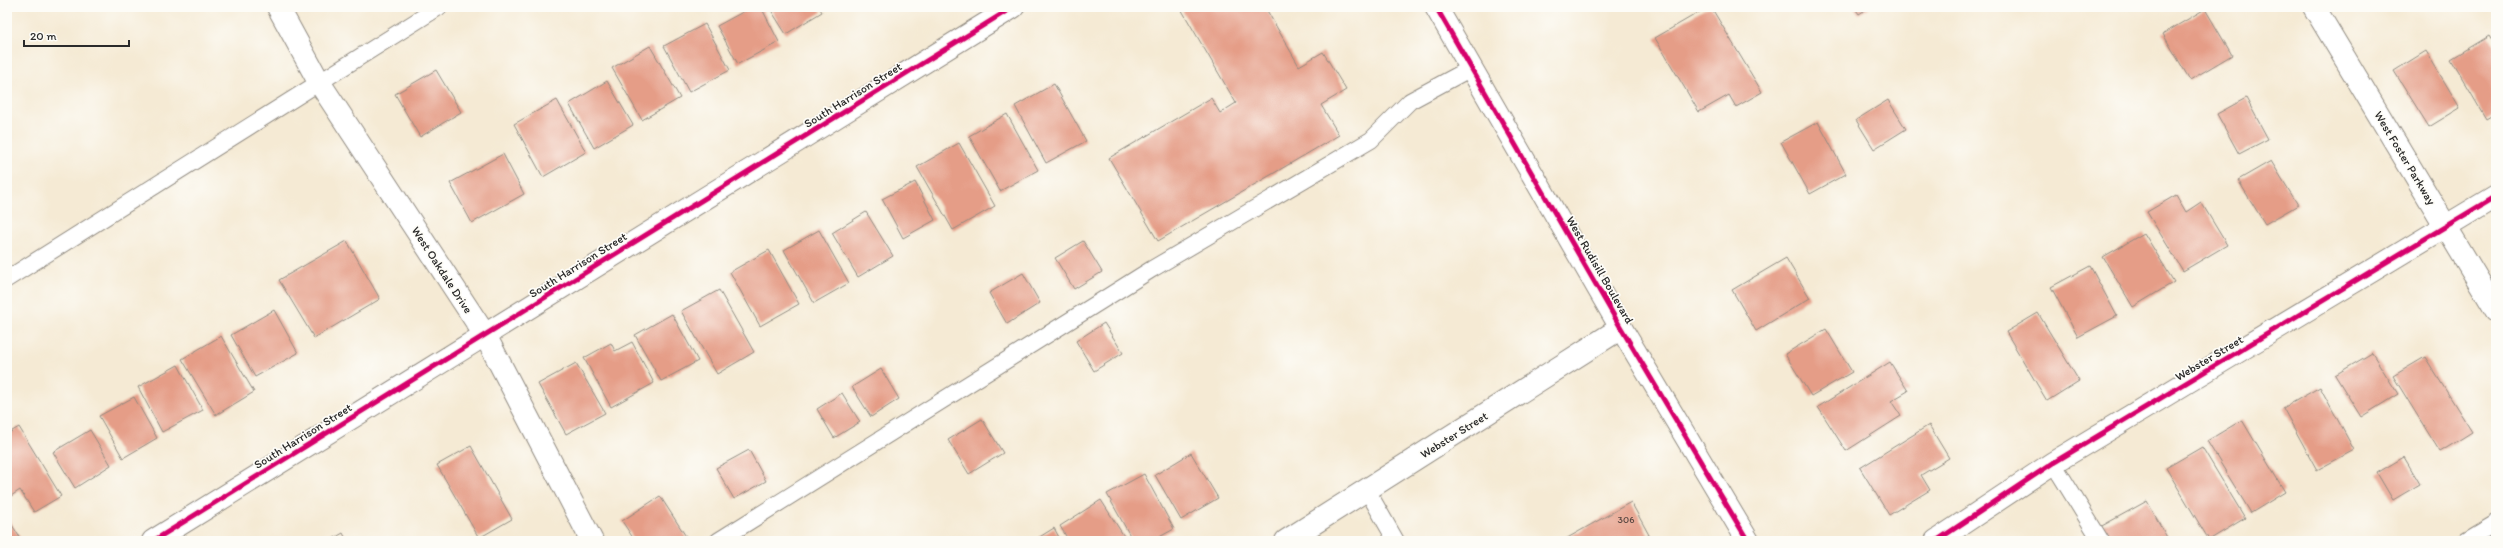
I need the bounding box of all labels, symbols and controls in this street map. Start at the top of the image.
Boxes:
scale bar [24,22,129,48]
text: 20 m [30,29,57,43]
street label: South Harrison Street [802,59,905,131]
street label: West Foster Parkway [2372,109,2439,208]
street label: West Rudisill Boulevard [1563,214,1637,327]
street label: West Oakdale Drive [409,224,475,316]
street label: South Harrison Street [527,229,630,301]
street label: Webster Street [2172,332,2246,384]
street label: South Harrison Street [252,400,355,472]
street label: Webster Street [1418,408,1491,461]
house number: 306 [1618,513,1634,526]

